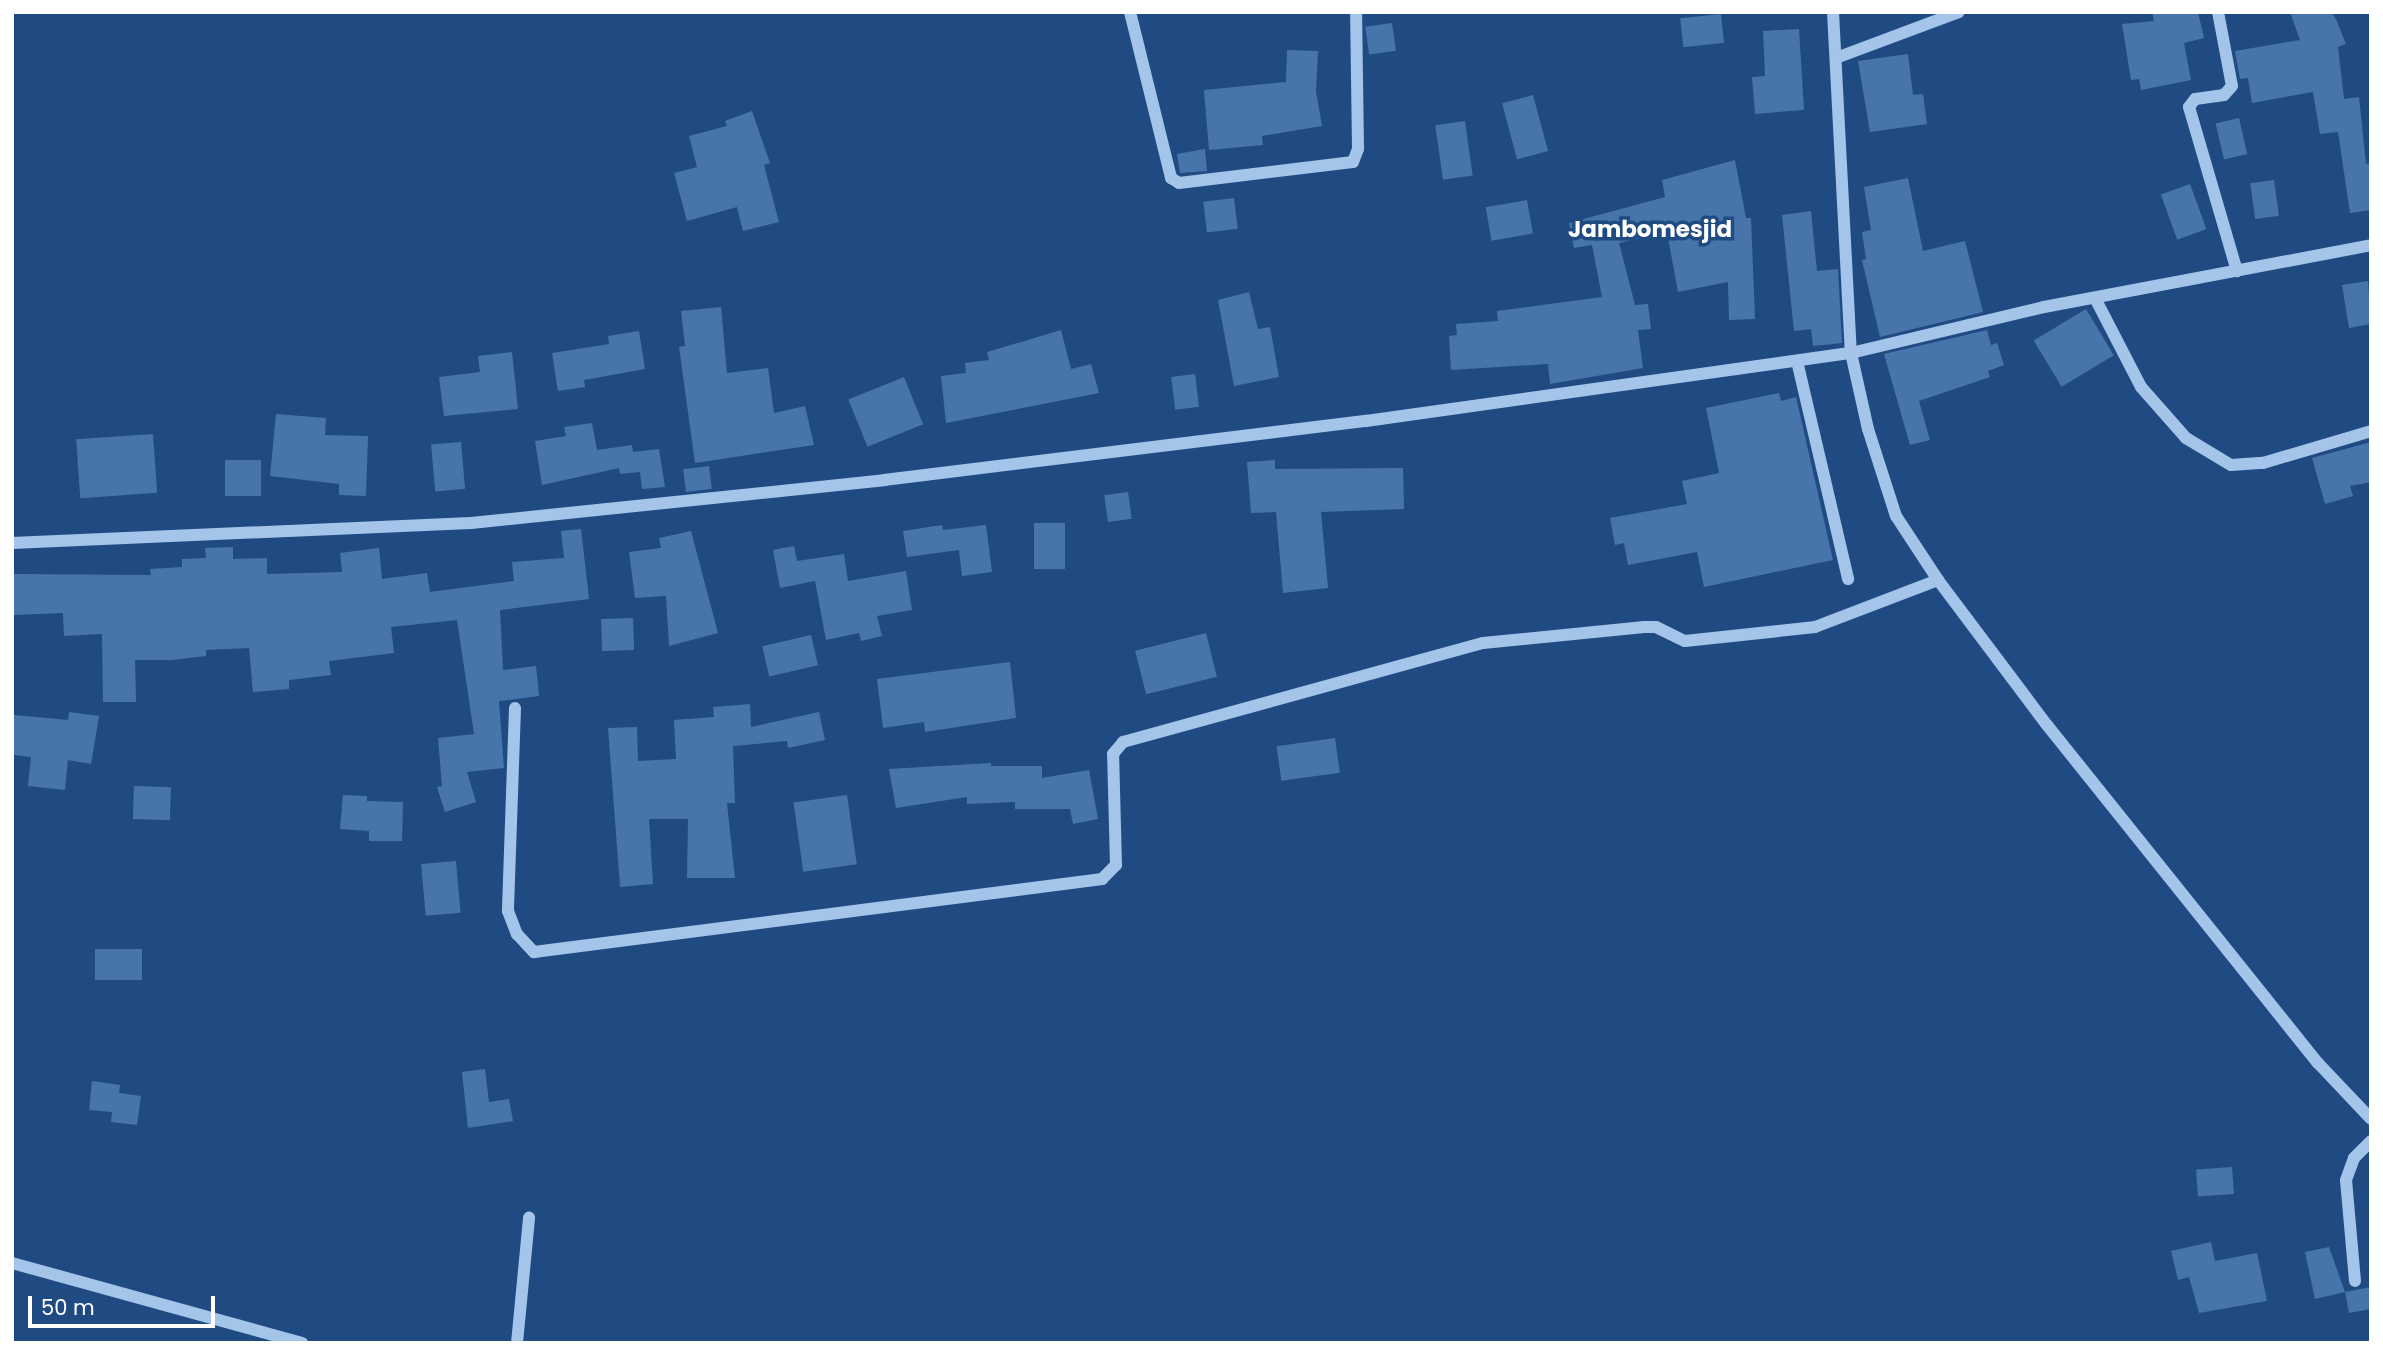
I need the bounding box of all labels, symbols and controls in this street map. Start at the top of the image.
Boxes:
district label: Jambomesjid [1568,215,1732,243]
scale bar [32,1282,219,1326]
text: 50 m [41,1293,95,1322]

